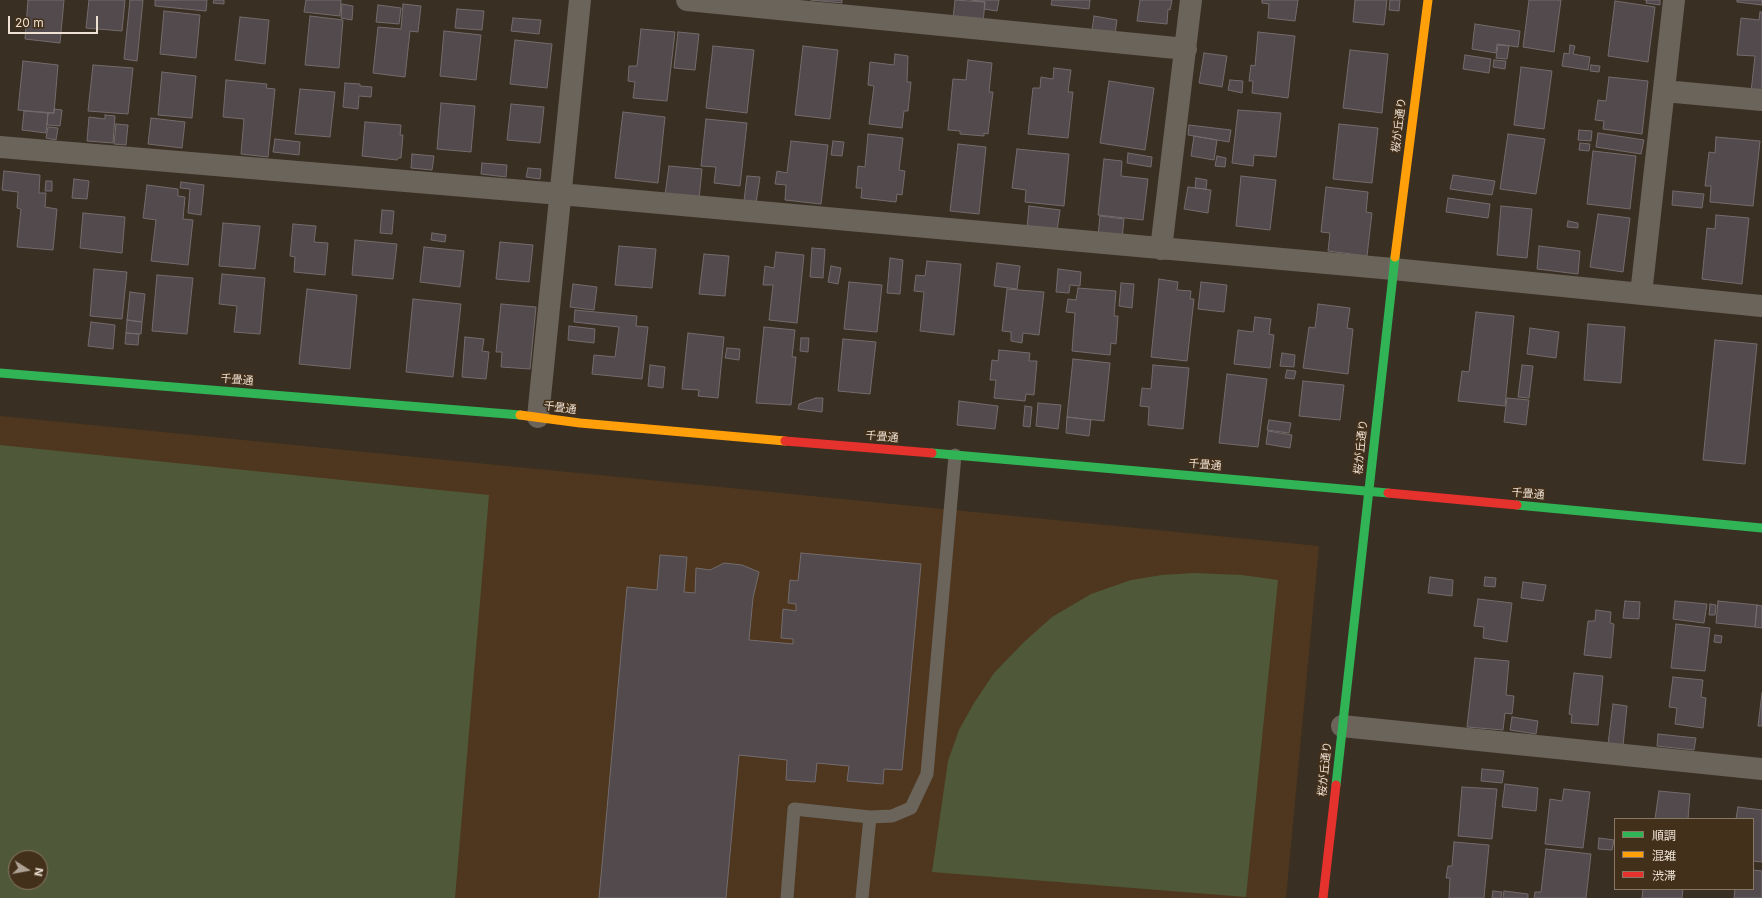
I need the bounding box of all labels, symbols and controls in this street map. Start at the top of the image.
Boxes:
scale bar [10,8,100,34]
text: 20 m [15,15,44,30]
street label: 桜が丘通り [1389,97,1409,153]
street label: 千畳通 [220,372,254,388]
street label: 千畳通 [543,399,577,417]
street label: 桜が丘通り [1352,419,1370,475]
street label: 千畳通 [865,429,899,445]
street label: 千畳通 [1188,457,1222,473]
street label: 千畳通 [1511,486,1545,502]
street label: 桜が丘通り [1316,741,1334,797]
legend [1614,818,1754,890]
text: 順調 [1652,828,1676,843]
text: 混雑 [1652,848,1676,863]
north arrow [8,850,48,890]
text: N [31,867,46,878]
text: 渋滞 [1652,868,1676,883]

